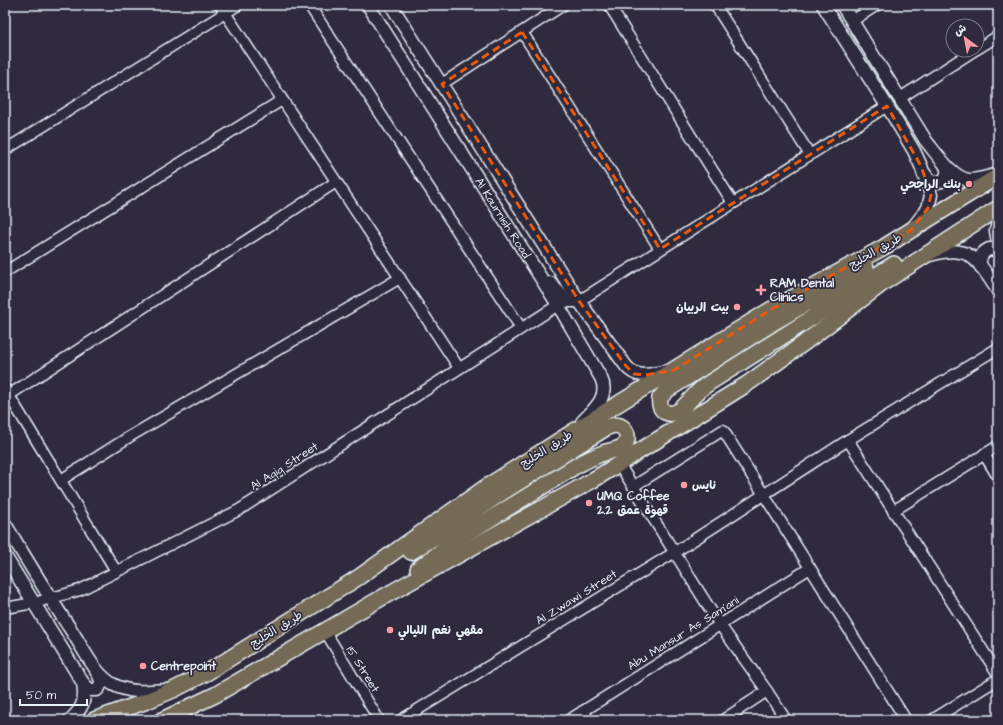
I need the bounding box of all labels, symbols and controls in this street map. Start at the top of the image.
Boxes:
north arrow [945,18,985,58]
text: ش [951,20,969,40]
street label: Al Kaurnish Road [470,174,534,262]
place label: بنك الراجحي [900,176,961,195]
marker: بنك الراجحي [964,179,974,189]
street label: طريق الخليج [845,229,905,274]
place label: RAM Dental Clinics [770,275,834,306]
marker: RAM Dental Clinics [755,284,767,296]
place label: بيت الربيان [676,299,729,316]
marker: بيت الربيان [732,302,742,312]
street label: طريق الخليج [517,427,576,472]
street label: Al Aqiq Street [247,438,322,495]
place label: نايس [692,477,716,494]
marker: نايس [679,480,689,490]
place label: UMQ Coffee 2.2 قهوة عمق [596,488,670,519]
marker: UMQ Coffee 2.2 قهوة عمق [584,498,594,508]
street label: Al Zwawi Street [532,566,620,629]
street label: Abu Mansur As Sam'ani [624,592,742,675]
street label: طريق الخليج [247,607,306,652]
place label: مقهي نغم الليالي [398,622,483,641]
marker: مقهي نغم الليالي [385,625,395,635]
street label: 15 Street [342,643,384,696]
place label: Centrepoint [151,658,216,676]
marker: Centrepoint [138,661,148,671]
scale bar [20,681,87,707]
text: 50 m [26,687,57,704]

